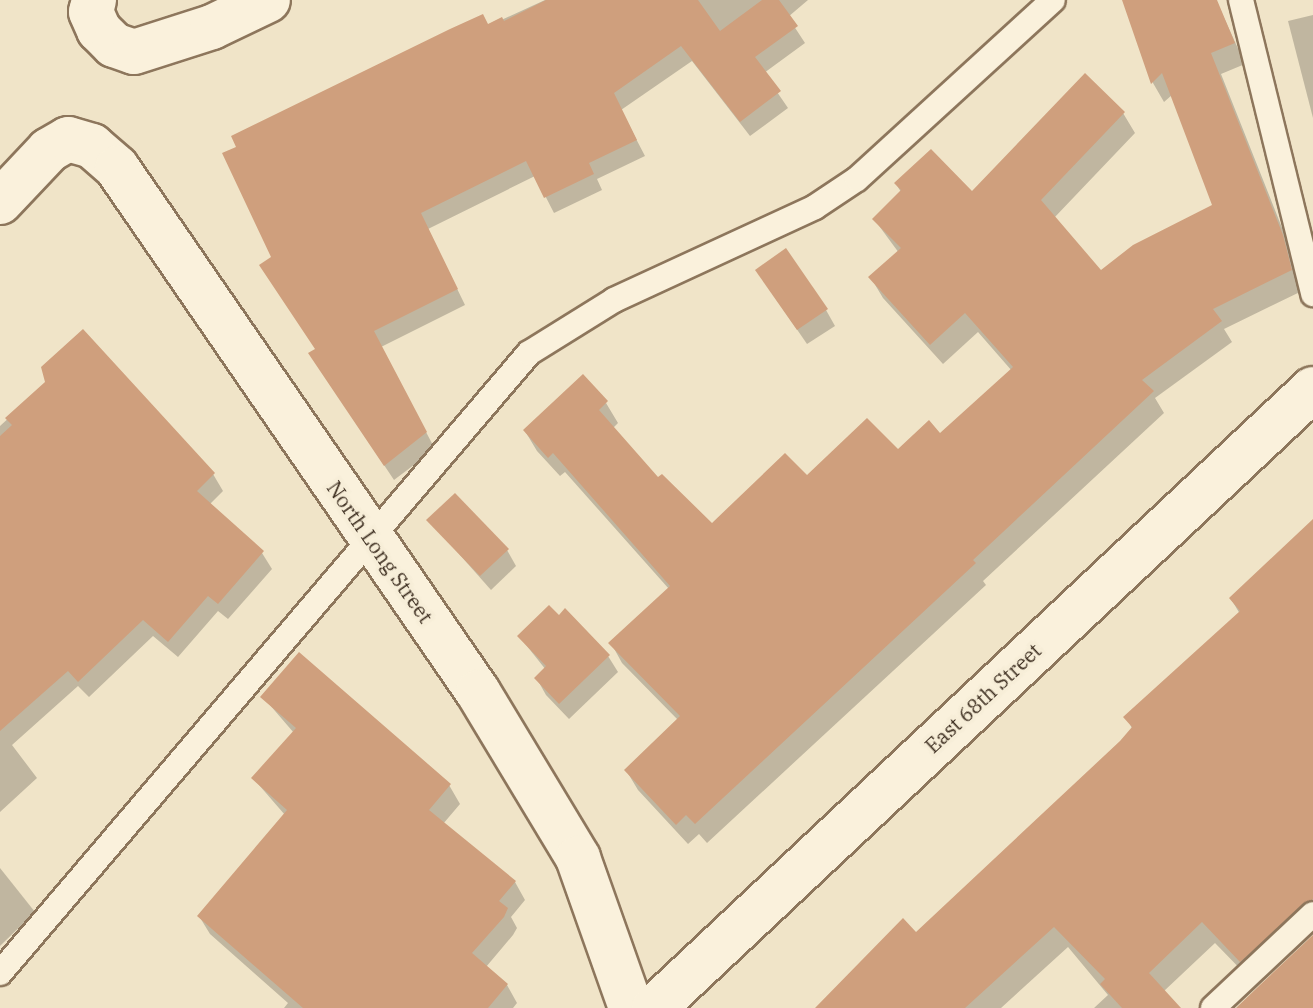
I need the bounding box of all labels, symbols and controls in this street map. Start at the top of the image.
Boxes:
street label: North Long Street [322,476,438,628]
street label: East 68th Street [920,638,1046,758]

